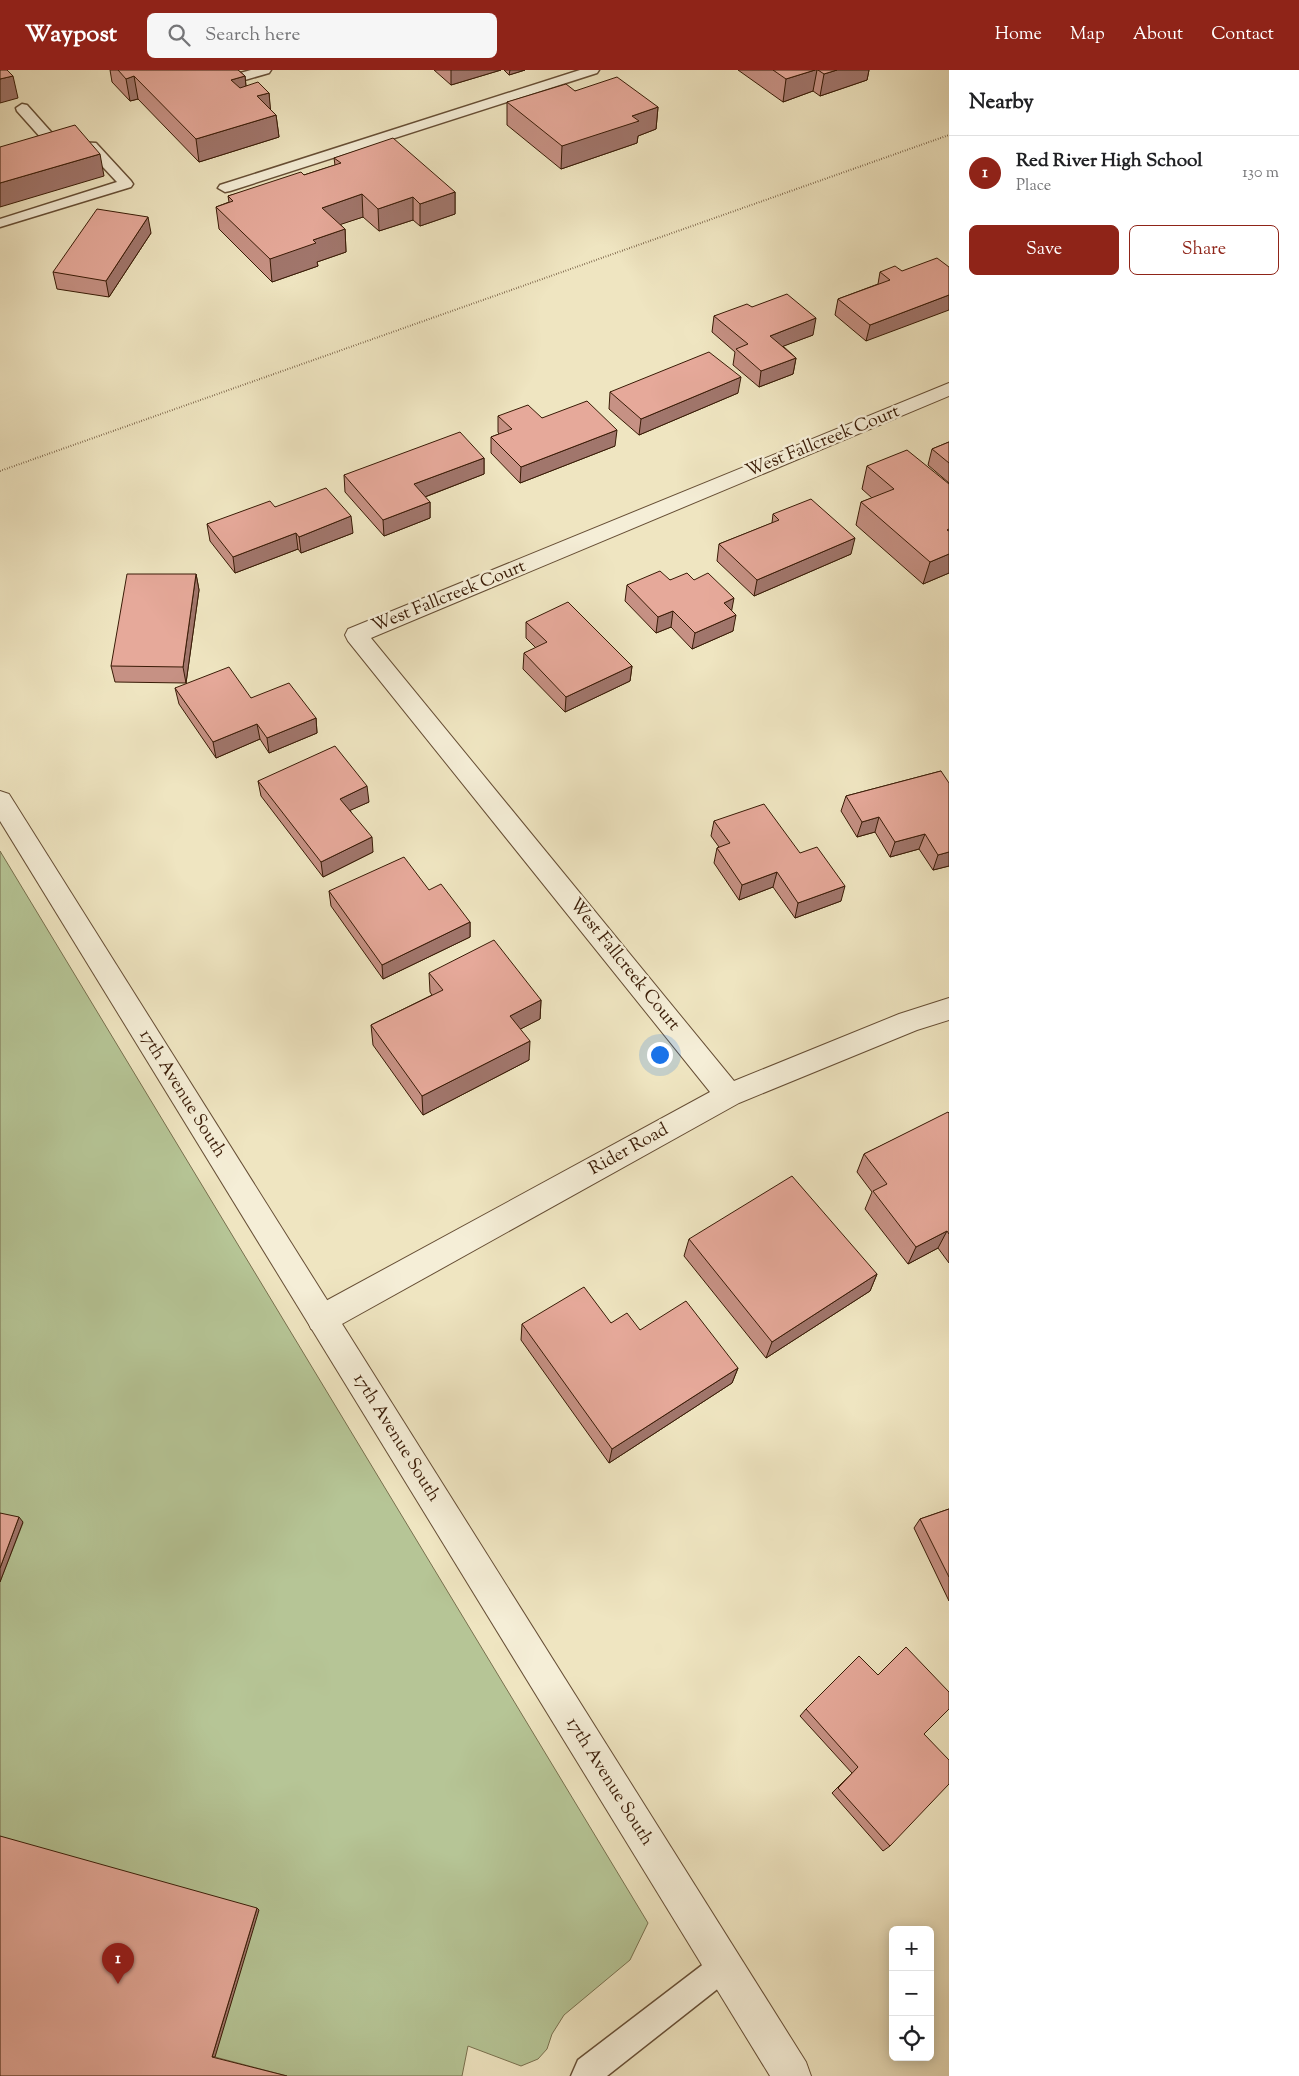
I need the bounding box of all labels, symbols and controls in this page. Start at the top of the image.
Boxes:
search box [147,13,497,58]
text: Waypost [25,18,117,52]
icon: search [165,21,193,49]
text: Search here [205,22,300,49]
text: Home [995,22,1042,48]
text: Map [1070,22,1105,48]
text: About [1133,22,1183,48]
text: Contact [1211,22,1274,48]
text: Nearby [969,88,1034,118]
text: Red River High School [1016,148,1203,175]
text: 1 [982,162,988,185]
text: 130 m [1242,162,1279,185]
text: Place [1016,175,1051,198]
button: Save [969,225,1119,275]
button: Share [1129,225,1279,275]
street label: West Fallcreek Court [742,399,904,485]
street label: West Fallcreek Court [368,554,530,640]
street label: West Fallcreek Court [562,893,686,1037]
street label: 17th Avenue South [132,1025,232,1164]
your location [647,1042,673,1068]
street label: Rider Road [584,1117,674,1183]
street label: 17th Avenue South [346,1369,446,1508]
street label: 17th Avenue South [559,1713,659,1852]
map controls [889,1926,934,2061]
button: + [889,1926,934,1971]
pin: 1 [102,1943,134,1984]
button: − [889,1971,934,2016]
button: locate [889,2016,934,2061]

